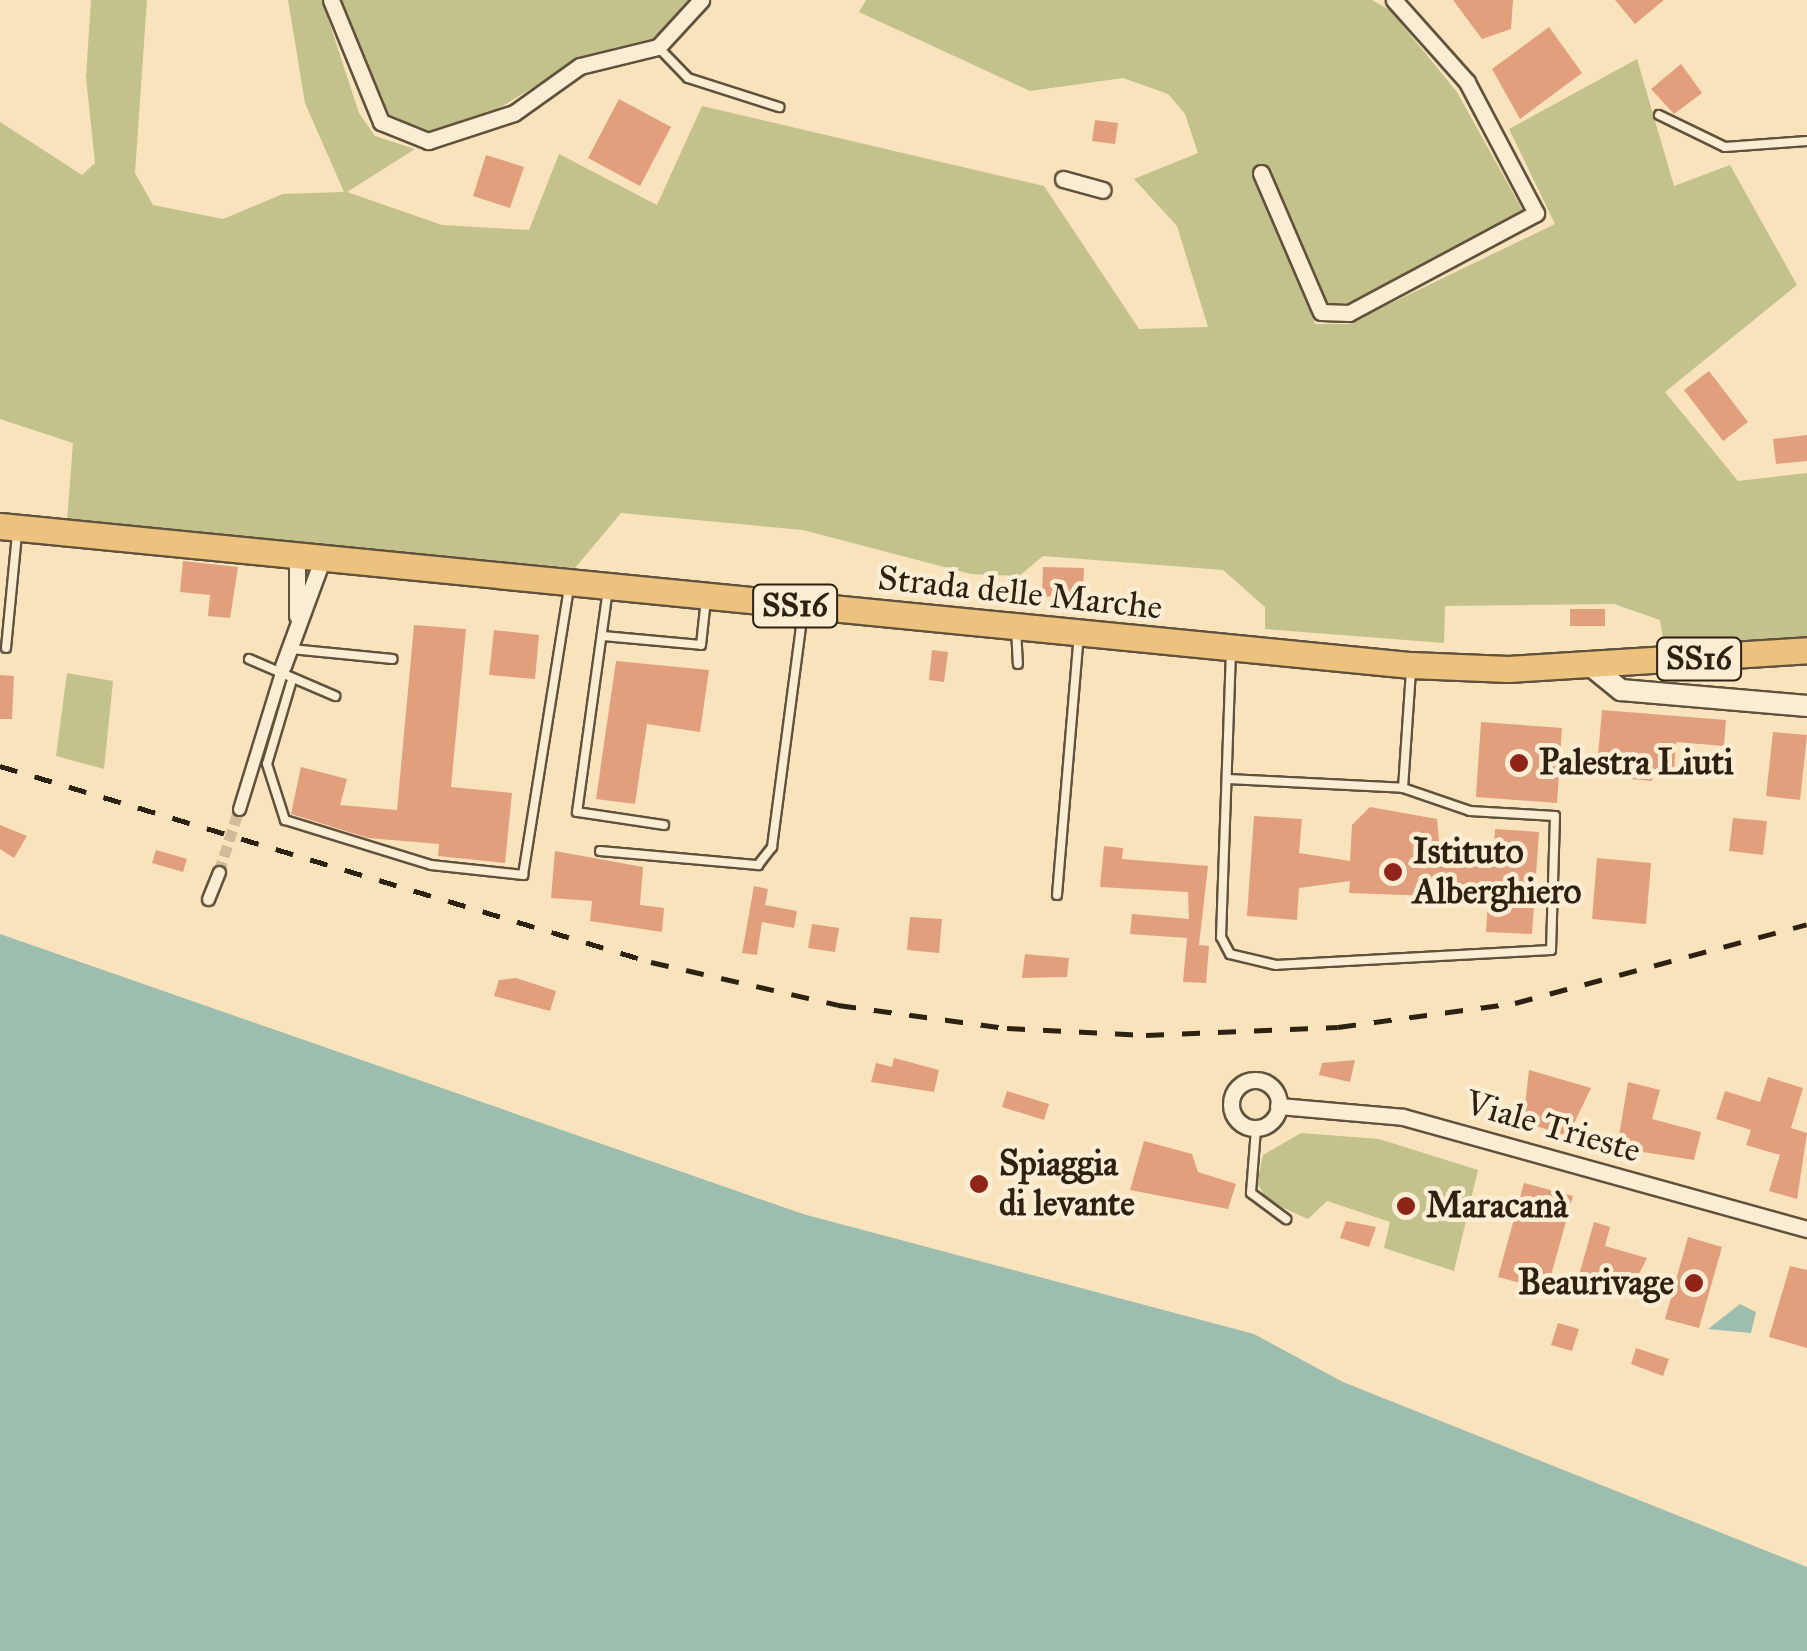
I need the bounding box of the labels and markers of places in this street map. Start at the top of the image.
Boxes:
place label: Palestra Liuti [1539,742,1734,784]
marker: Palestra Liuti [1508,752,1530,774]
place label: Istituto Alberghiero [1413,831,1581,913]
marker: Istituto Alberghiero [1382,861,1404,883]
place label: Spiaggia di levante [999,1143,1135,1225]
marker: Spiaggia di levante [968,1173,990,1195]
place label: Maracanà [1426,1185,1568,1227]
marker: Maracanà [1395,1195,1417,1217]
place label: Beaurivage [1518,1262,1674,1304]
marker: Beaurivage [1683,1272,1705,1294]

